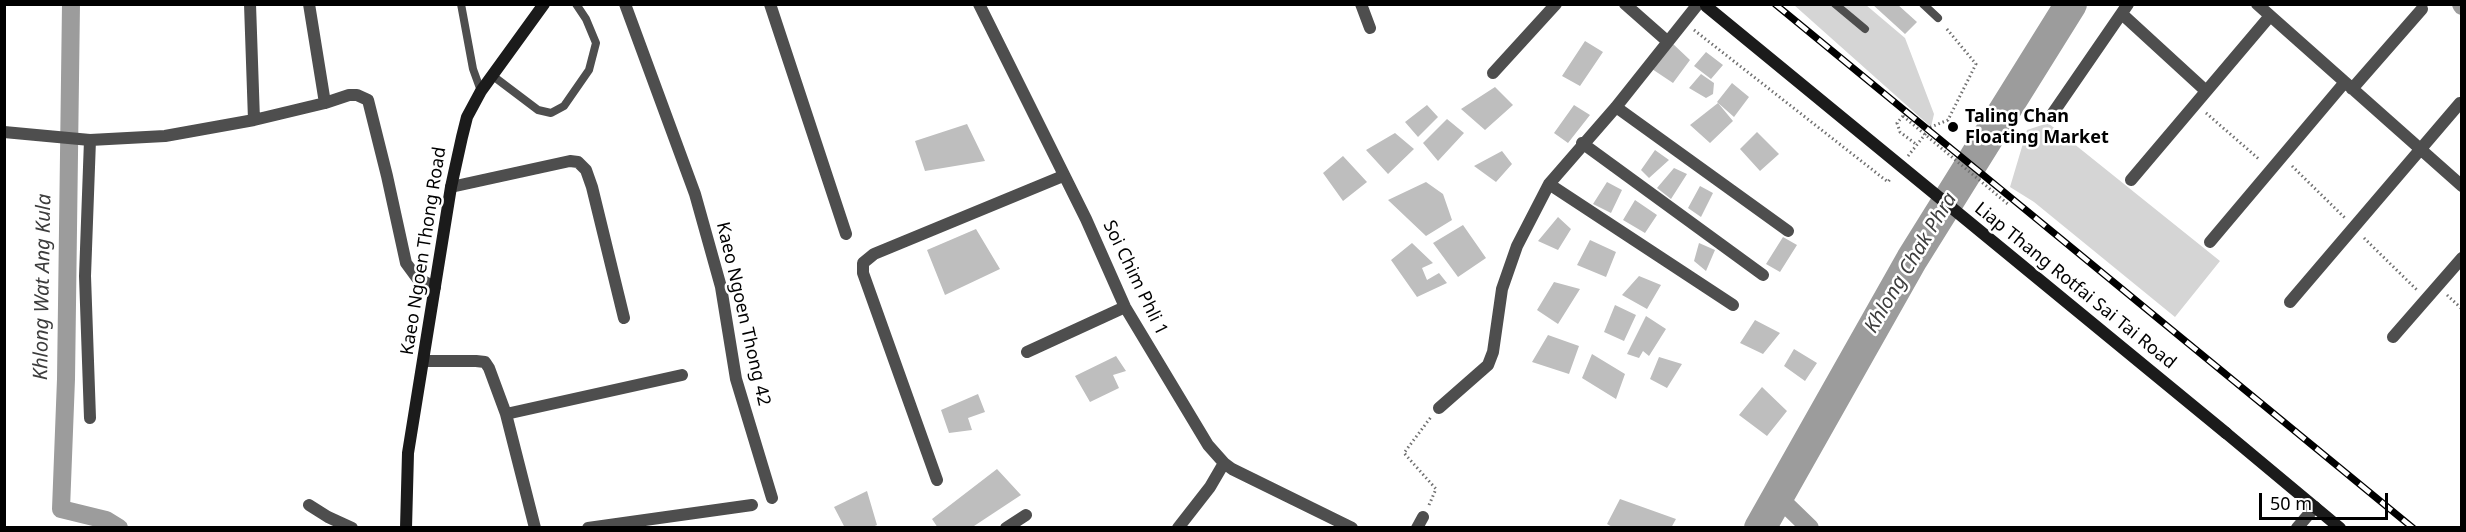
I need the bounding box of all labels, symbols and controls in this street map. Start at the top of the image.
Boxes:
place label: Taling Chan Floating Market [1965,106,2109,148]
marker: Taling Chan Floating Market [1946,120,1960,134]
street label: Kaeo Ngoen Thong Road [397,145,451,357]
water label: Khlong Chak Phra [1860,189,1962,337]
water label: Khlong Wat Ang Kula [29,194,57,380]
street label: Liap Thang Rotfai Sai Tai Road [1970,198,2180,374]
street label: Soi Chim Phli 1 [1098,217,1172,339]
street label: Kaeo Ngoen Thong 42 [711,220,775,408]
scale bar [2262,481,2391,519]
text: 50 m [2270,491,2312,515]

